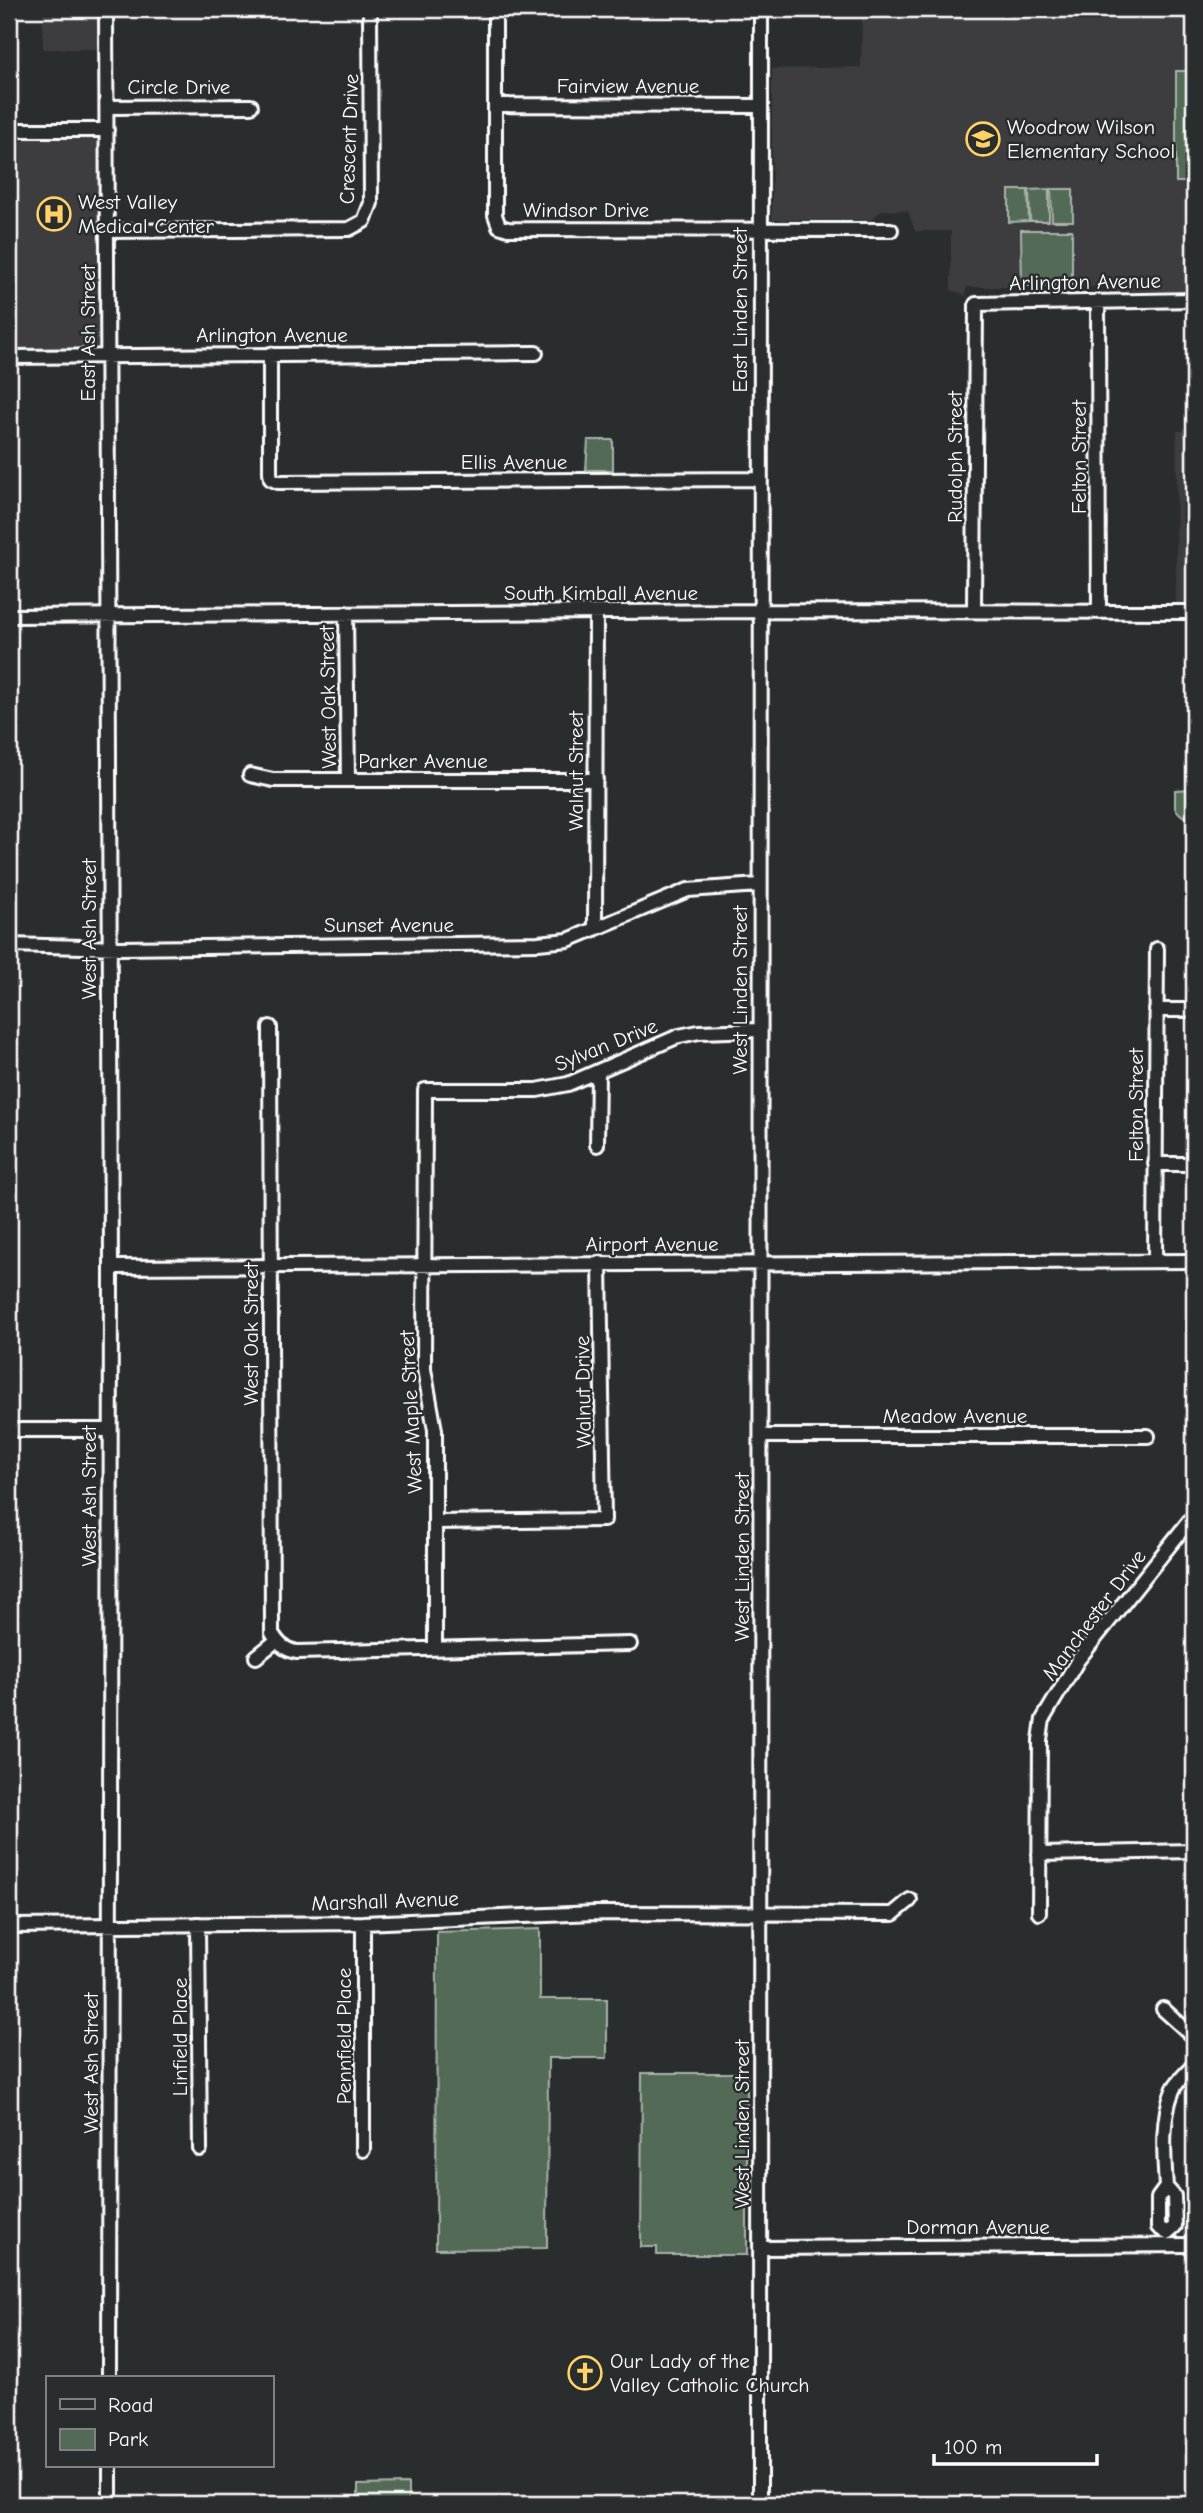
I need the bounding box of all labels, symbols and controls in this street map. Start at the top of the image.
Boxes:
street label: Crescent Drive [335,73,363,205]
street label: Fairview Avenue [557,74,699,98]
street label: Circle Drive [128,75,230,99]
place label: Woodrow Wilson Elementary School [1007,115,1175,163]
school or university icon: Woodrow Wilson Elementary School [964,120,1002,158]
place label: West Valley Medical Center [78,190,215,238]
hospital icon: West Valley Medical Center [35,195,73,233]
street label: Windsor Drive [523,198,649,222]
street label: East Linden Street [728,227,752,393]
street label: East Ash Street [76,263,100,402]
street label: Arlington Avenue [1009,269,1161,295]
street label: Arlington Avenue [196,323,348,347]
street label: Rudolph Street [943,390,967,523]
street label: Felton Street [1067,399,1091,514]
street label: Ellis Avenue [461,450,567,474]
street label: South Kimball Avenue [504,581,698,605]
street label: West Oak Street [315,624,341,769]
street label: Walnut Street [564,710,588,831]
street label: Parker Avenue [358,749,488,773]
street label: West Ash Street [77,858,101,999]
street label: West Linden Street [728,905,752,1074]
street label: Sunset Avenue [324,913,454,937]
street label: Sylvan Drive [551,1014,661,1076]
street label: Felton Street [1124,1047,1148,1162]
street label: Airport Avenue [586,1232,718,1256]
street label: West Oak Street [239,1261,263,1406]
street label: West Maple Street [395,1329,427,1494]
street label: Walnut Drive [570,1335,596,1449]
street label: Meadow Avenue [883,1404,1027,1428]
street label: West Ash Street [77,1425,101,1566]
street label: West Linden Street [730,1472,754,1641]
street label: Manchester Drive [1037,1545,1151,1685]
street label: Marshall Avenue [311,1886,459,1916]
street label: Pennfield Place [332,1968,356,2104]
street label: Linfield Place [168,1978,192,2096]
street label: West Ash Street [79,1992,103,2133]
street label: West Linden Street [730,2039,754,2208]
street label: Dorman Avenue [906,2215,1050,2239]
place label: Our Lady of the Valley Catholic Church [610,2349,810,2397]
church icon: Our Lady of the Valley Catholic Church [566,2354,604,2392]
legend [46,2376,273,2468]
text: Road [108,2393,153,2417]
scale bar [934,2422,1096,2466]
text: Park [108,2427,148,2451]
text: 100 m [944,2435,1002,2459]

